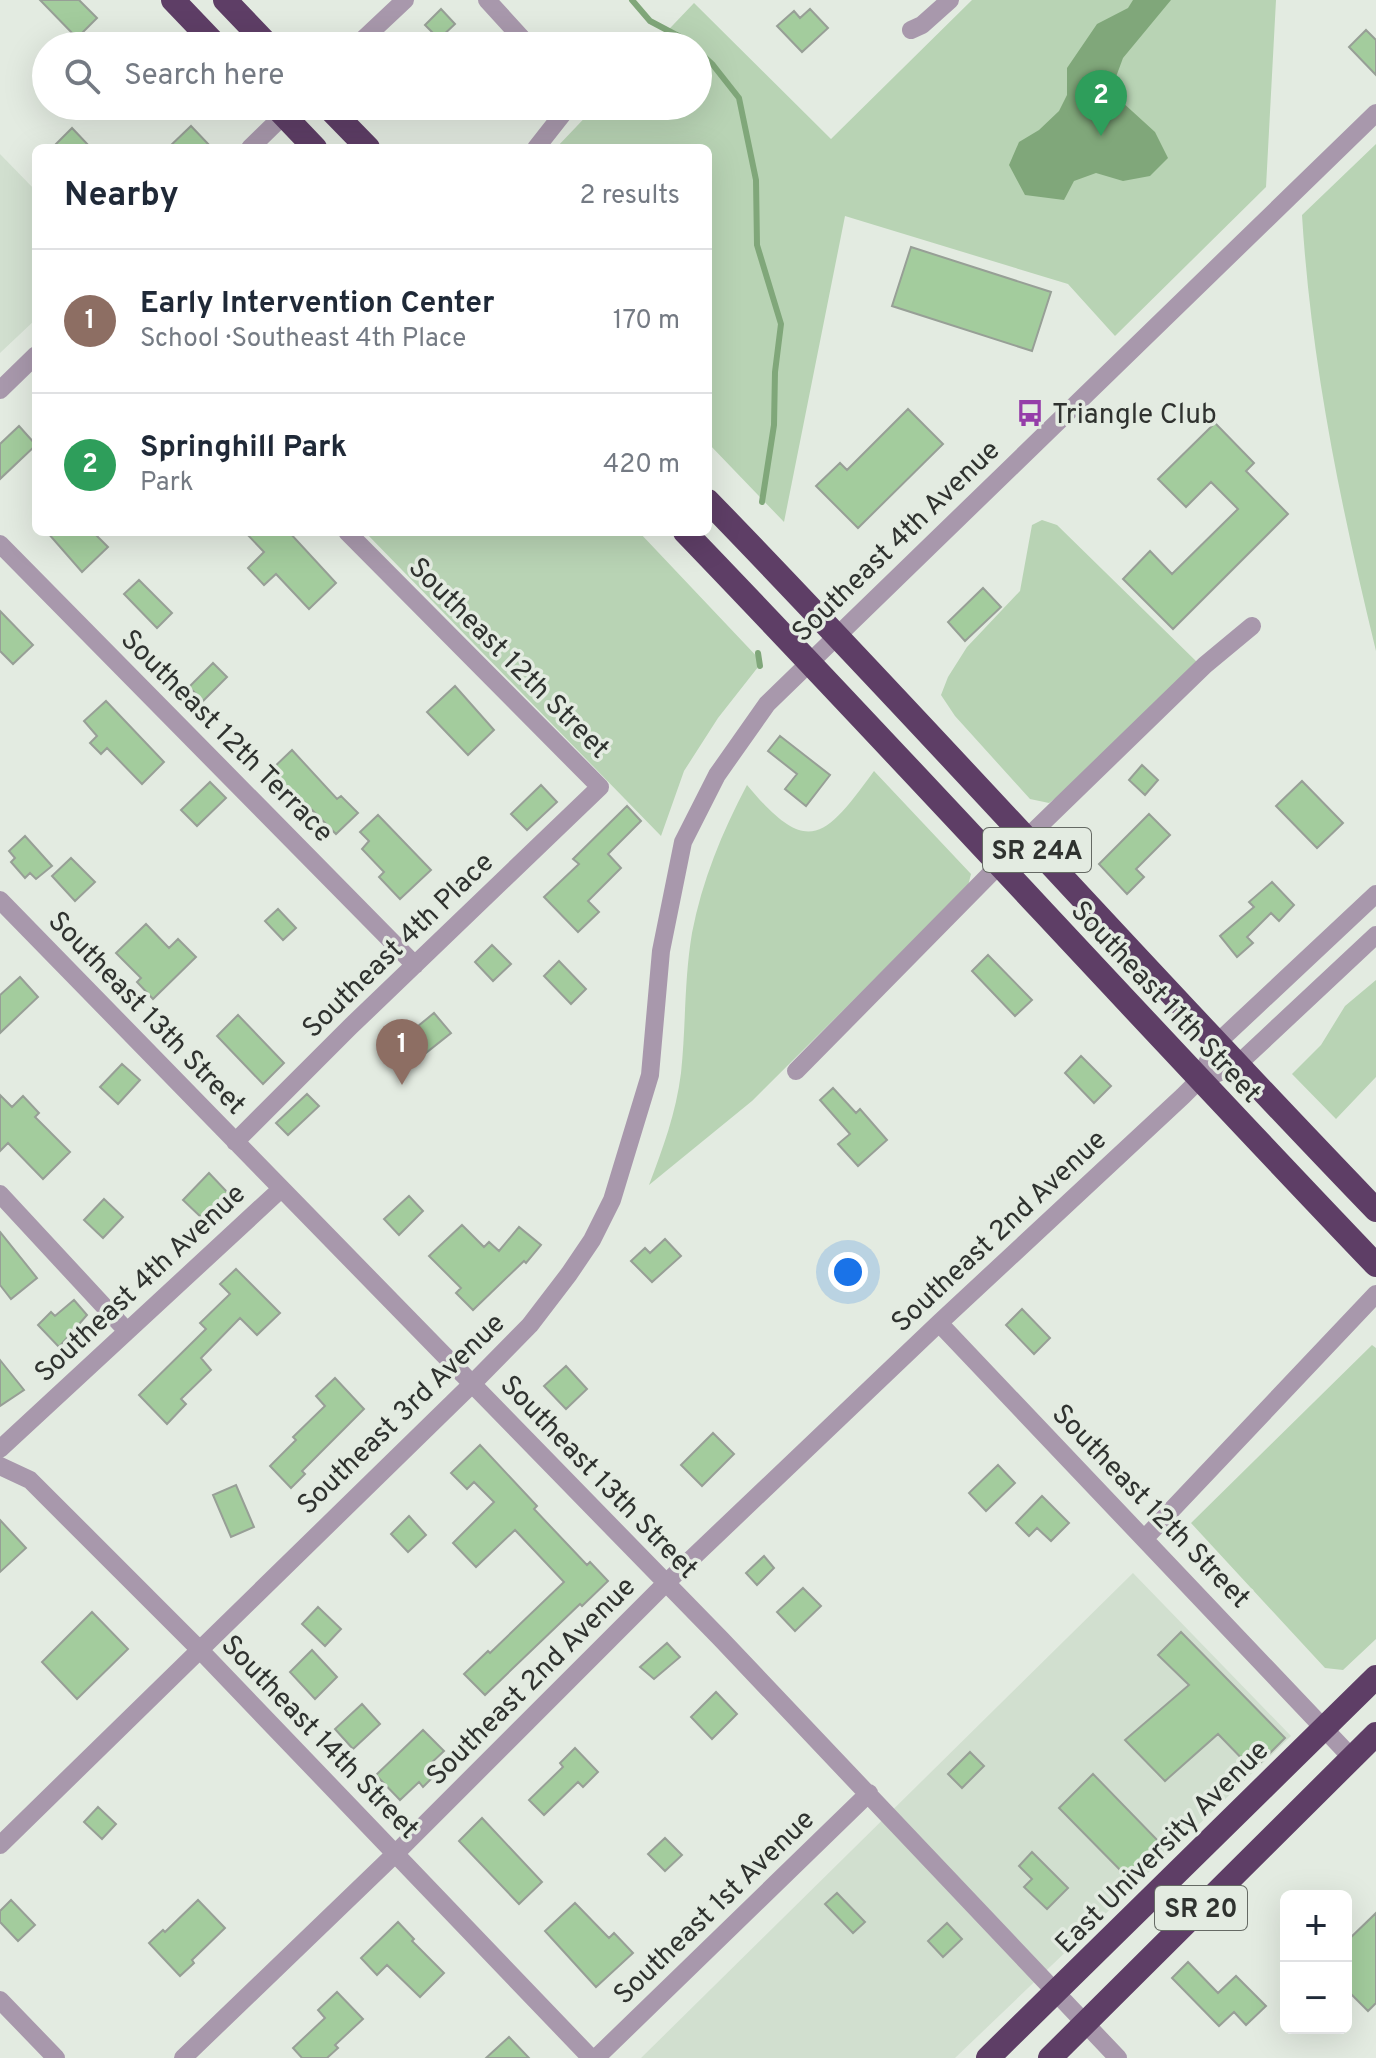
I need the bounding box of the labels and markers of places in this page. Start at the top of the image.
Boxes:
pin: 2 [1075,70,1127,136]
bus stop icon: Triangle Club [1015,398,1045,428]
place label: Triangle Club [1052,398,1217,434]
pin: 1 [376,1019,428,1085]

